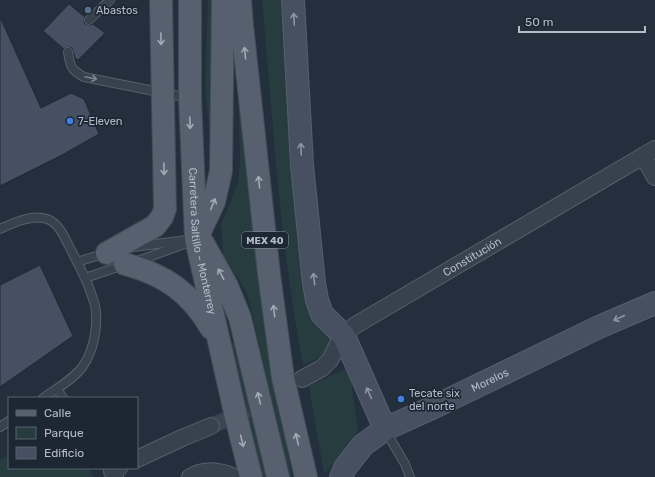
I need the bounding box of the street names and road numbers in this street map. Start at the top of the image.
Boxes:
street label: Carretera Saltillo - Monterrey [186,167,219,316]
road number: MEX 40 [242,232,288,248]
street label: Constitución [441,235,504,279]
street label: Morelos [469,366,511,395]

